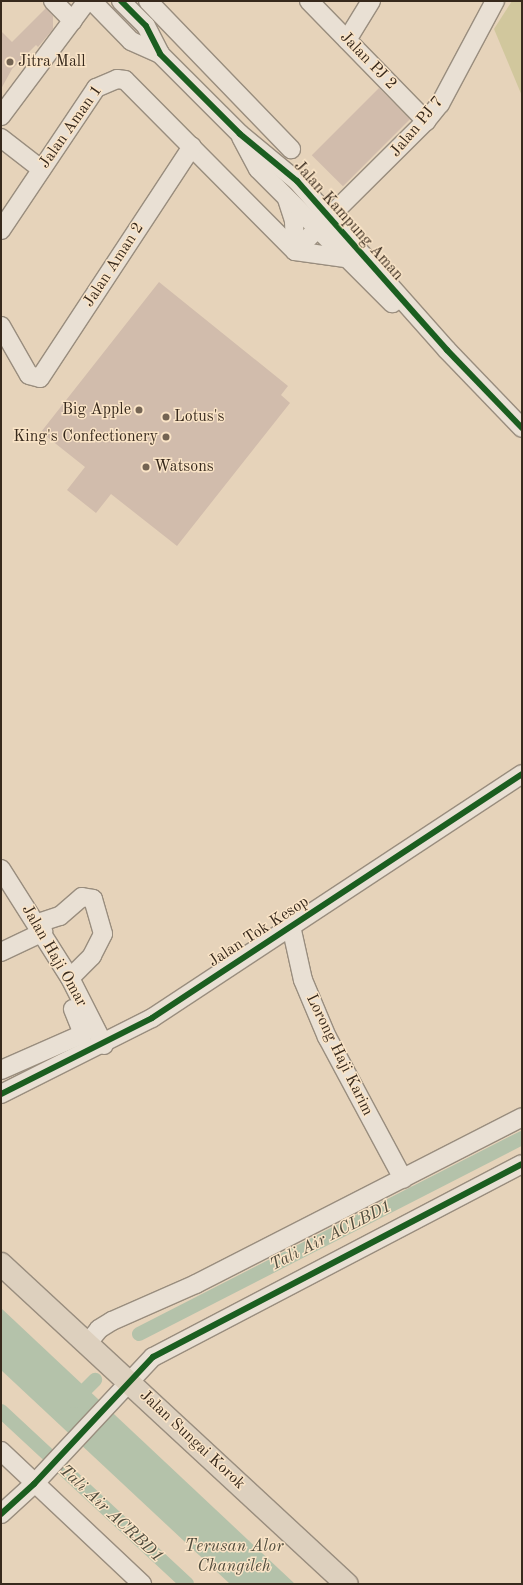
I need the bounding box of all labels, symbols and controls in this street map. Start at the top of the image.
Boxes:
street label: Jalan PJ 2 [336,28,400,94]
place label: Jitra Mall [18,52,85,72]
marker: Jitra Mall [5,57,15,67]
street label: Jalan Aman 1 [35,82,107,172]
street label: Jalan PJ 7 [386,93,448,161]
street label: Jalan Kampung Aman [289,157,407,285]
street label: Jalan Aman 2 [80,219,148,311]
place label: Big Apple [62,400,131,420]
marker: Big Apple [134,405,144,415]
place label: Lotus's [174,407,225,427]
marker: Lotus's [161,412,171,422]
place label: King's Confectionery [13,427,158,447]
marker: King's Confectionery [161,432,171,442]
place label: Watsons [154,457,214,477]
marker: Watsons [141,462,151,472]
street label: Jalan Tok Kesop [205,892,313,972]
street label: Jalan Haji Omar [17,902,91,1010]
street label: Lorong Haji Karim [301,991,377,1119]
water label: Tali Air ACLBD1 [267,1196,395,1276]
street label: Jalan Sungai Korok [135,1386,249,1494]
water label: Tali Air ACRBD1 [55,1461,167,1567]
water label: Terusan Alor Changileh [185,1537,283,1577]

